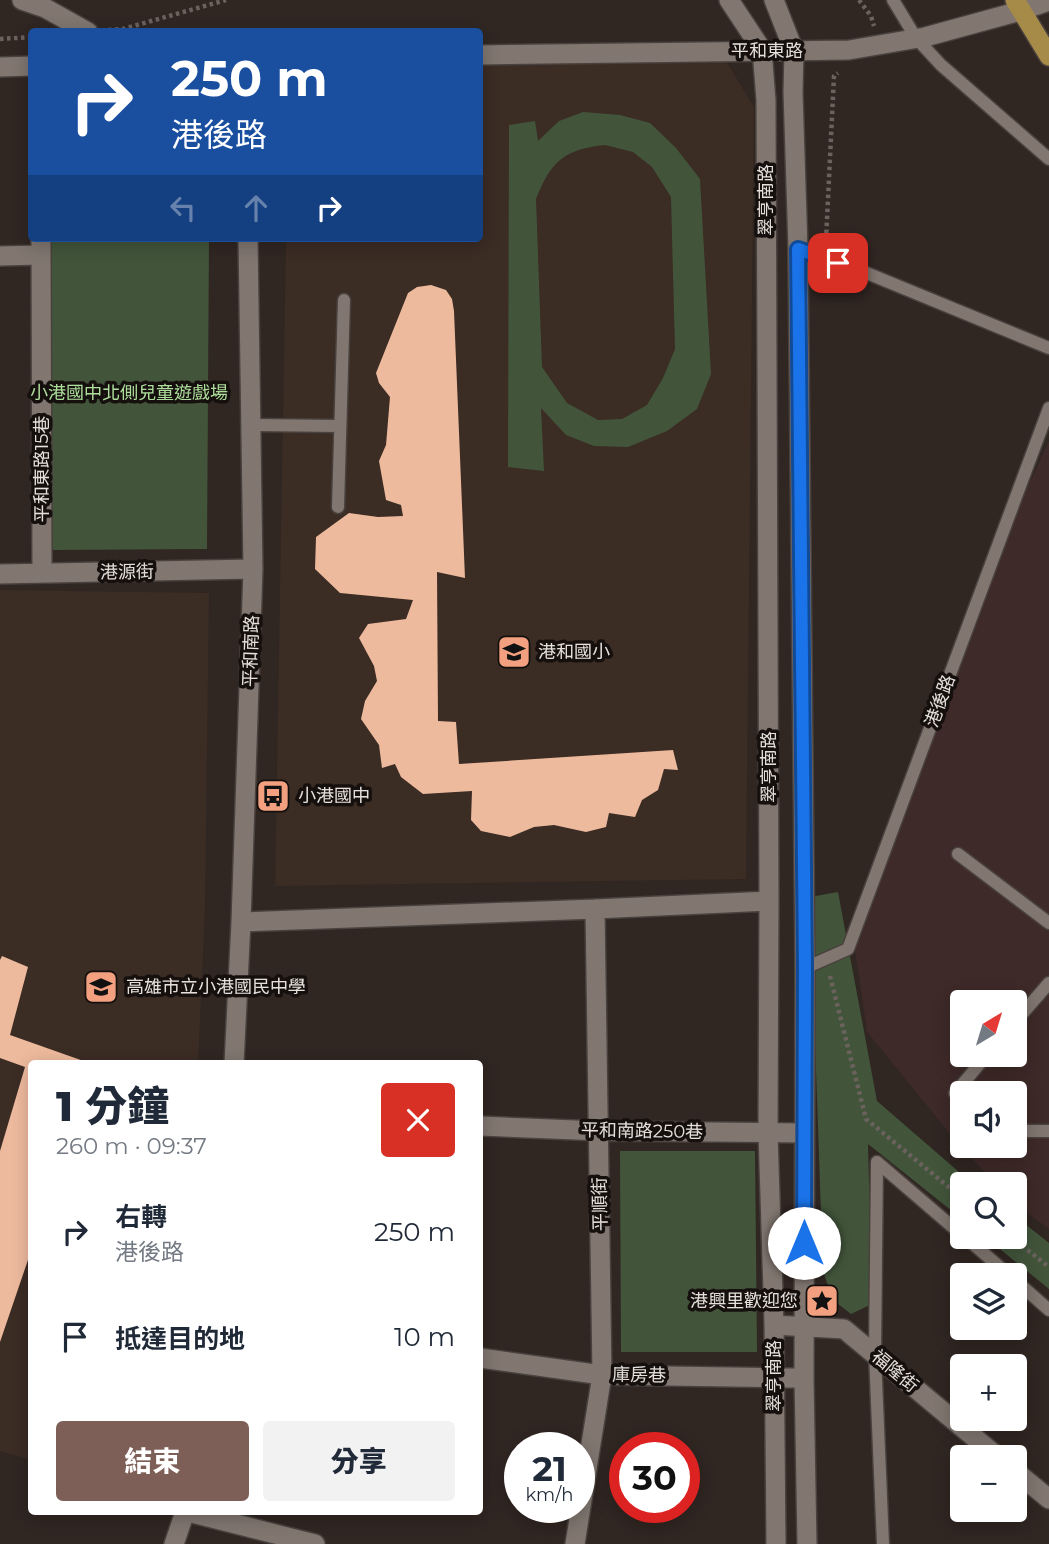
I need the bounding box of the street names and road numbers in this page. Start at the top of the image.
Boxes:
street label: 平和東路 [731,40,803,62]
street label: 翠亨南路 [755,164,777,236]
street label: 平和東路15巷 [31,416,53,522]
street label: 港源街 [100,561,154,583]
street label: 平和南路 [239,615,263,687]
street label: 港後路 [920,672,960,730]
street label: 翠亨南路 [758,731,780,803]
street label: 平和南路250巷 [581,1119,703,1143]
street label: 平順街 [589,1177,611,1231]
street label: 翠亨南路 [763,1340,785,1412]
street label: 福隆街 [867,1345,923,1397]
street label: 庫房巷 [612,1364,666,1386]

